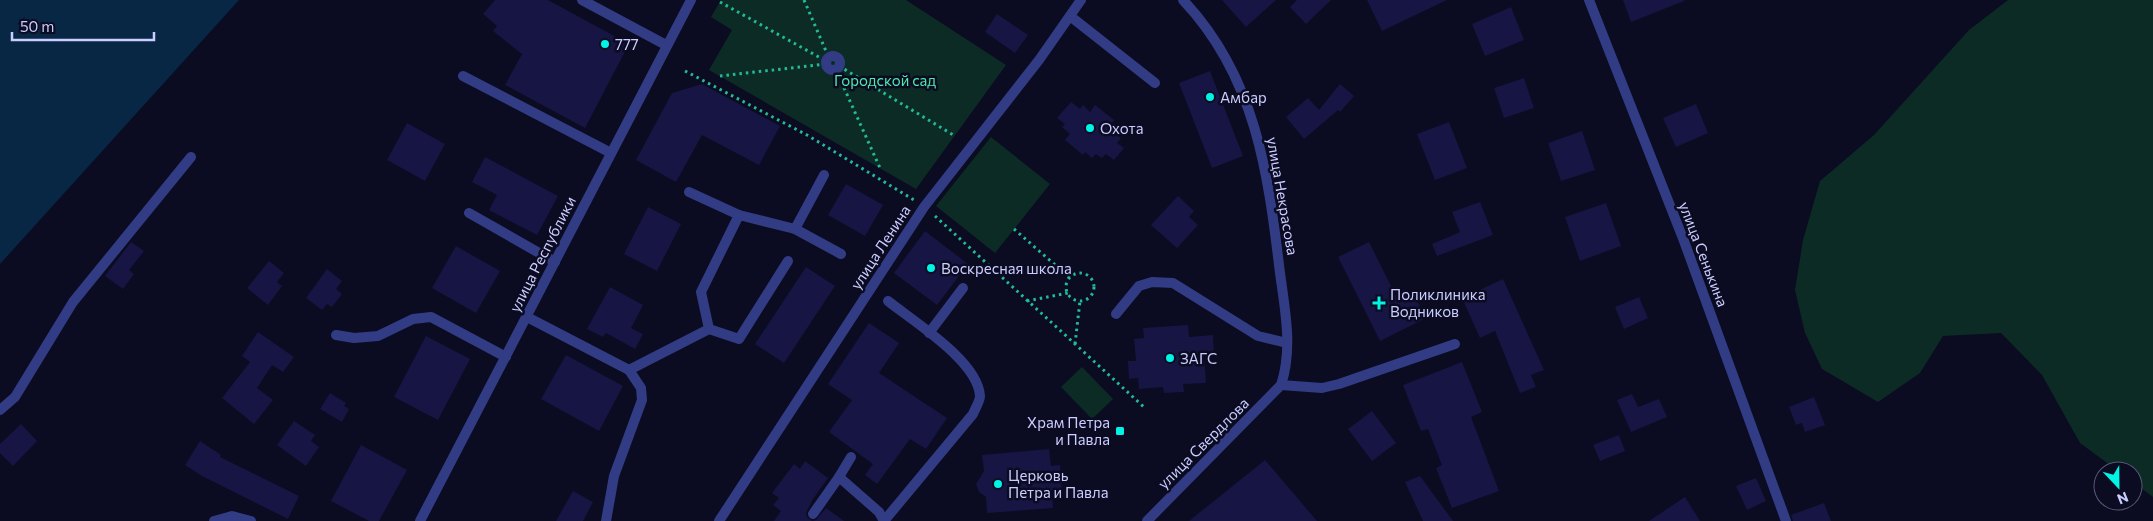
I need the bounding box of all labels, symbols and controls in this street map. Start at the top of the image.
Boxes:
scale bar [12,10,155,42]
text: 50 m [20,17,54,35]
place label: 777 [615,35,639,53]
marker: 777 [599,38,611,50]
park label: Городской сад [834,71,936,89]
place label: Амбар [1220,88,1267,106]
marker: Амбар [1204,91,1216,103]
place label: Охота [1100,119,1143,137]
marker: Охота [1084,122,1096,134]
street label: улица Некрасова [1264,135,1302,257]
street label: улица Республики [505,193,579,315]
street label: улица Сенькина [1676,199,1732,309]
street label: улица Ленина [846,202,914,292]
place label: Воскресная школа [941,259,1072,277]
marker: Воскресная школа [925,262,937,274]
place label: Поликлиника Водников [1390,285,1486,320]
marker: Поликлиника Водников [1372,296,1386,310]
place label: ЗАГС [1180,349,1217,367]
marker: ЗАГС [1164,352,1176,364]
street label: улица Свердлова [1154,394,1252,492]
place label: Храм Петра и Павла [1027,413,1110,448]
marker: Храм Петра и Павла [1114,425,1126,437]
north arrow [2093,461,2143,511]
place label: Церковь Петра и Павла [1008,466,1108,501]
marker: Церковь Петра и Павла [992,478,1004,490]
text: N [2115,489,2131,508]

